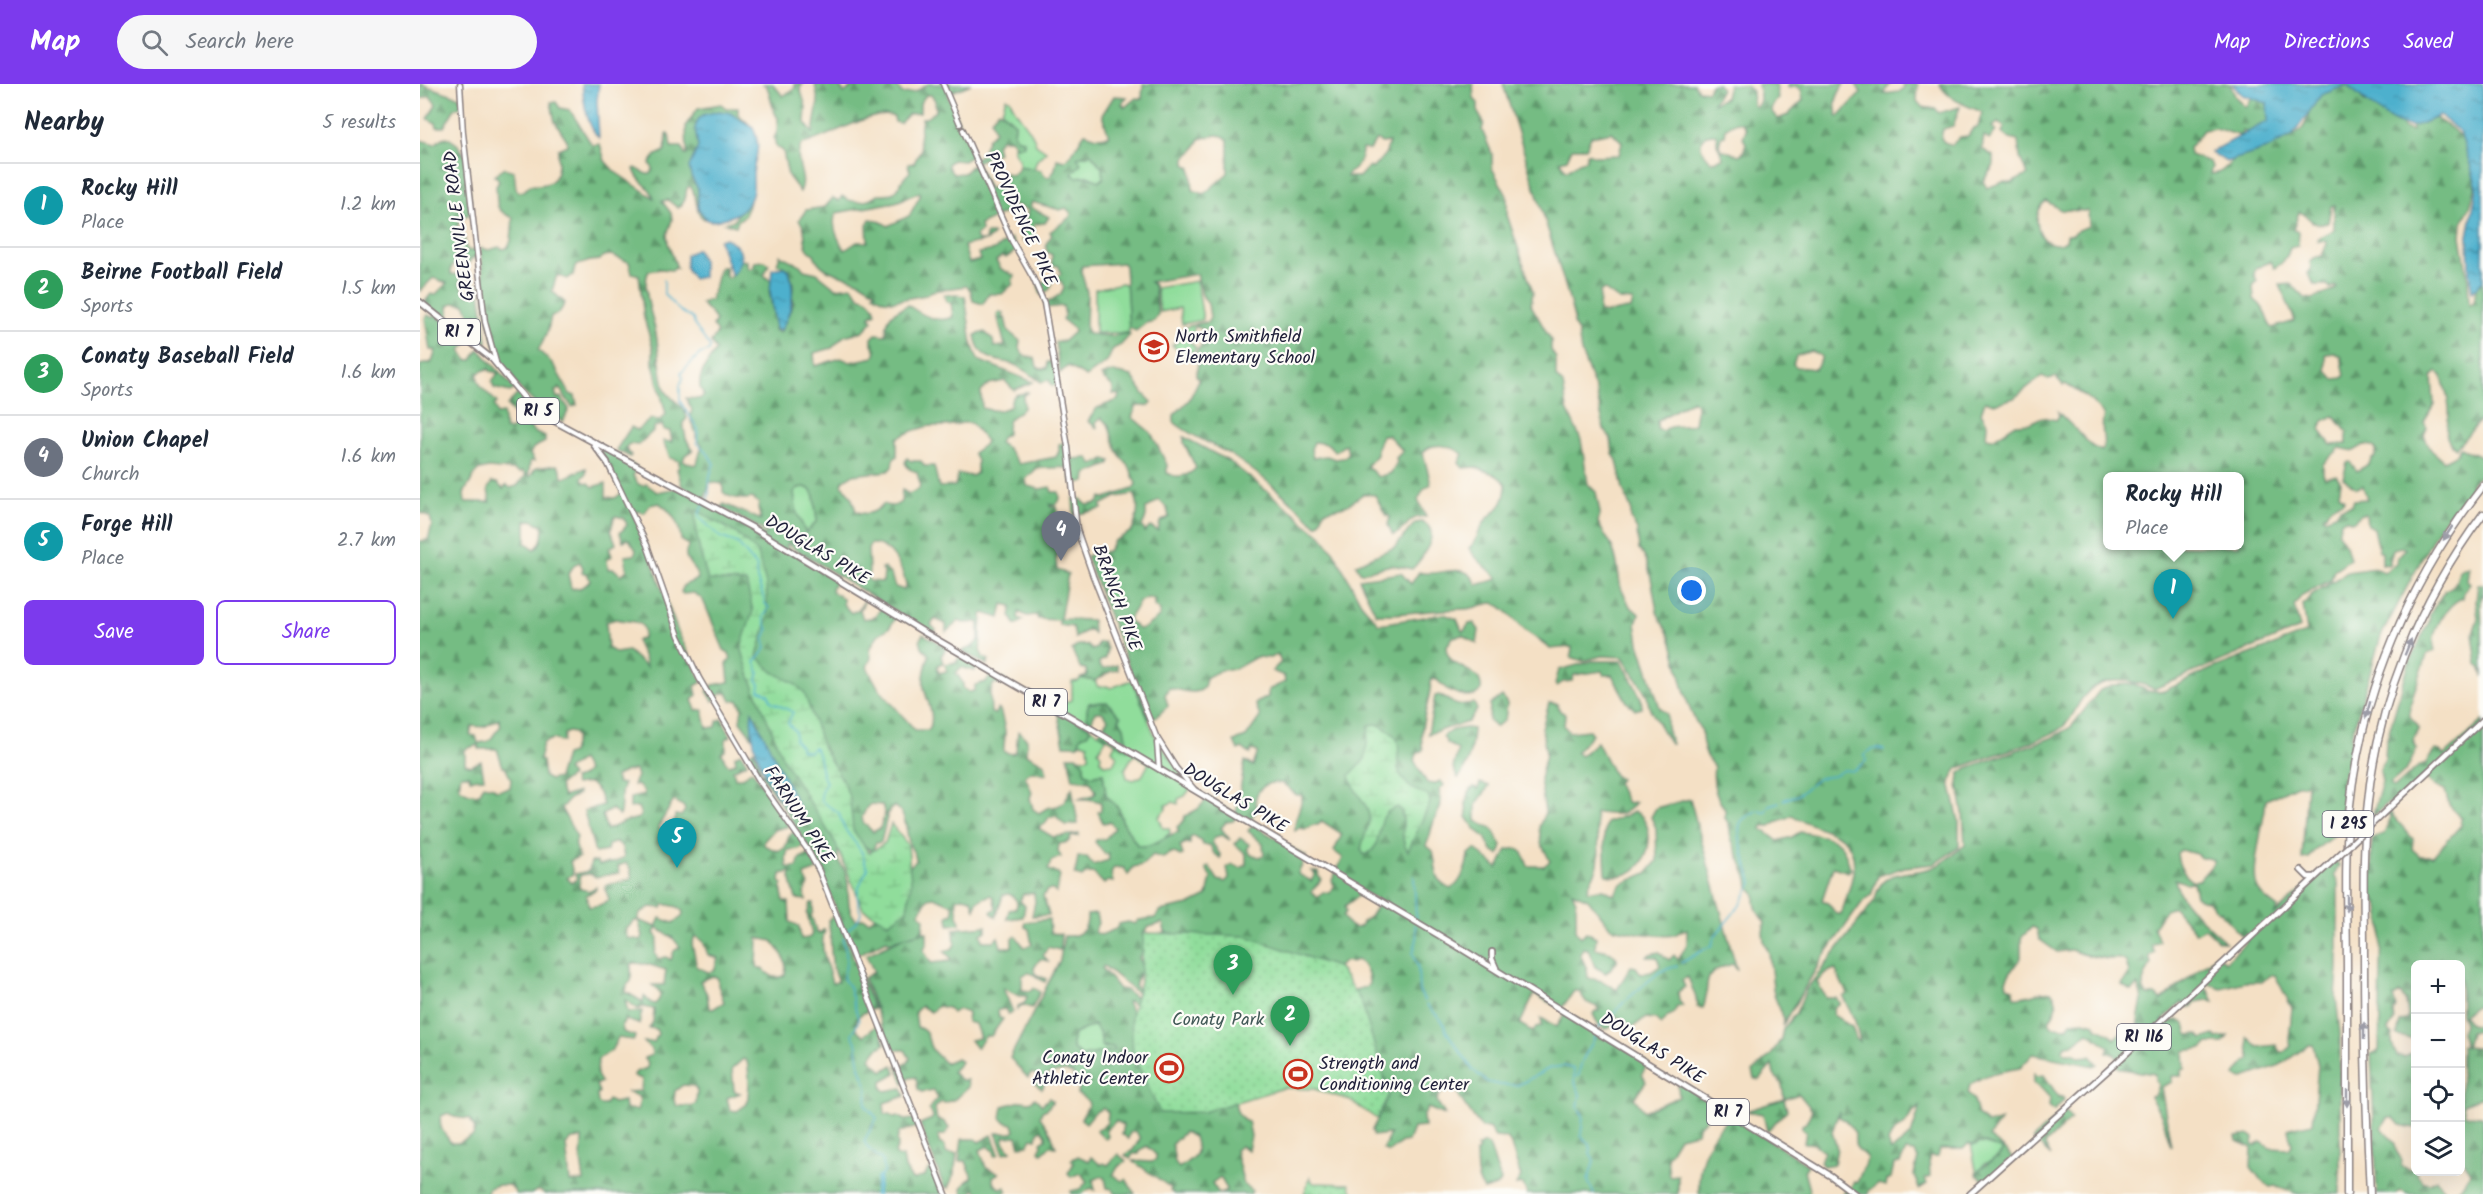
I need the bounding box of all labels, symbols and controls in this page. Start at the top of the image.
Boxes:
search box [117,15,537,69]
text: Map [30,20,81,65]
text: Search here [186,25,294,60]
icon: search [138,26,171,59]
text: Map [2214,26,2250,59]
text: Directions [2283,26,2370,59]
text: Saved [2403,26,2453,59]
text: Nearby [24,102,104,144]
text: 5 results [322,107,396,139]
street label: PROVIDENCE PIKE [976,147,1064,292]
street label: GREENVILLE ROAD [436,149,484,303]
text: Rocky Hill [81,172,178,207]
text: 1 [40,189,47,221]
text: 1.2 km [340,189,396,221]
text: Place [81,207,124,239]
text: Beirne Football Field [81,256,282,291]
text: 2 [38,273,49,305]
text: 1.5 km [341,273,396,305]
text: Sports [81,291,133,323]
road number: RI 7 [438,319,480,345]
place label: North Smithfield Elementary School [1175,323,1316,373]
school or university icon: North Smithfield Elementary School [1138,331,1170,363]
text: Conaty Baseball Field [81,340,294,375]
text: 3 [38,357,49,389]
text: 1.6 km [341,357,396,389]
text: Sports [81,375,133,407]
road number: RI 5 [517,398,559,424]
text: Union Chapel [81,424,208,459]
text: 4 [38,441,49,473]
text: 1.6 km [341,441,396,473]
text: Church [81,459,140,491]
popup [2103,472,2244,550]
text: Rocky Hill [2125,478,2222,513]
text: Forge Hill [81,508,172,543]
street label: DOUGLAS PIKE [759,508,876,594]
pin: 4 [1042,512,1080,561]
text: Place [2125,513,2168,545]
text: 5 [38,525,49,557]
text: 2.7 km [337,525,396,557]
one-way arrow [2443,525,2454,542]
street label: BRANCH PIKE [1083,541,1149,656]
text: Place [81,543,124,575]
pin: 1 [2154,570,2192,619]
your location [1677,576,1706,605]
button: Save [24,600,204,665]
button: Share [216,600,396,665]
one-way arrow [2403,638,2413,656]
road number: RI 7 [1025,689,1067,715]
one-way arrow [2363,701,2372,719]
street label: DOUGLAS PIKE [1177,756,1294,842]
street label: FARNUM PIKE [755,760,841,870]
road number: I 295 [2322,811,2374,837]
pin: 5 [658,818,696,868]
one-way arrow [2342,894,2352,913]
pin: 3 [1214,946,1252,995]
map controls [2411,960,2465,1176]
button: + [2411,960,2465,1014]
pin: 2 [1270,996,1310,1046]
street label: DOUGLAS PIKE [1594,1005,1710,1093]
park label: Conaty Park [1172,1006,1265,1035]
button: − [2411,1014,2465,1068]
one-way arrow [2359,1021,2369,1040]
road number: RI 116 [2117,1024,2171,1050]
place label: Conaty Indoor Athletic Center [1032,1044,1149,1094]
place label: Strength and Conditioning Center [1319,1050,1470,1100]
sports icon: Conaty Indoor Athletic Center [1153,1052,1185,1084]
sports icon: Strength and Conditioning Center [1282,1058,1314,1090]
button: locate [2411,1068,2465,1122]
one-way arrow [2342,1089,2352,1108]
road number: RI 7 [1707,1099,1749,1125]
button: layers [2411,1122,2465,1176]

